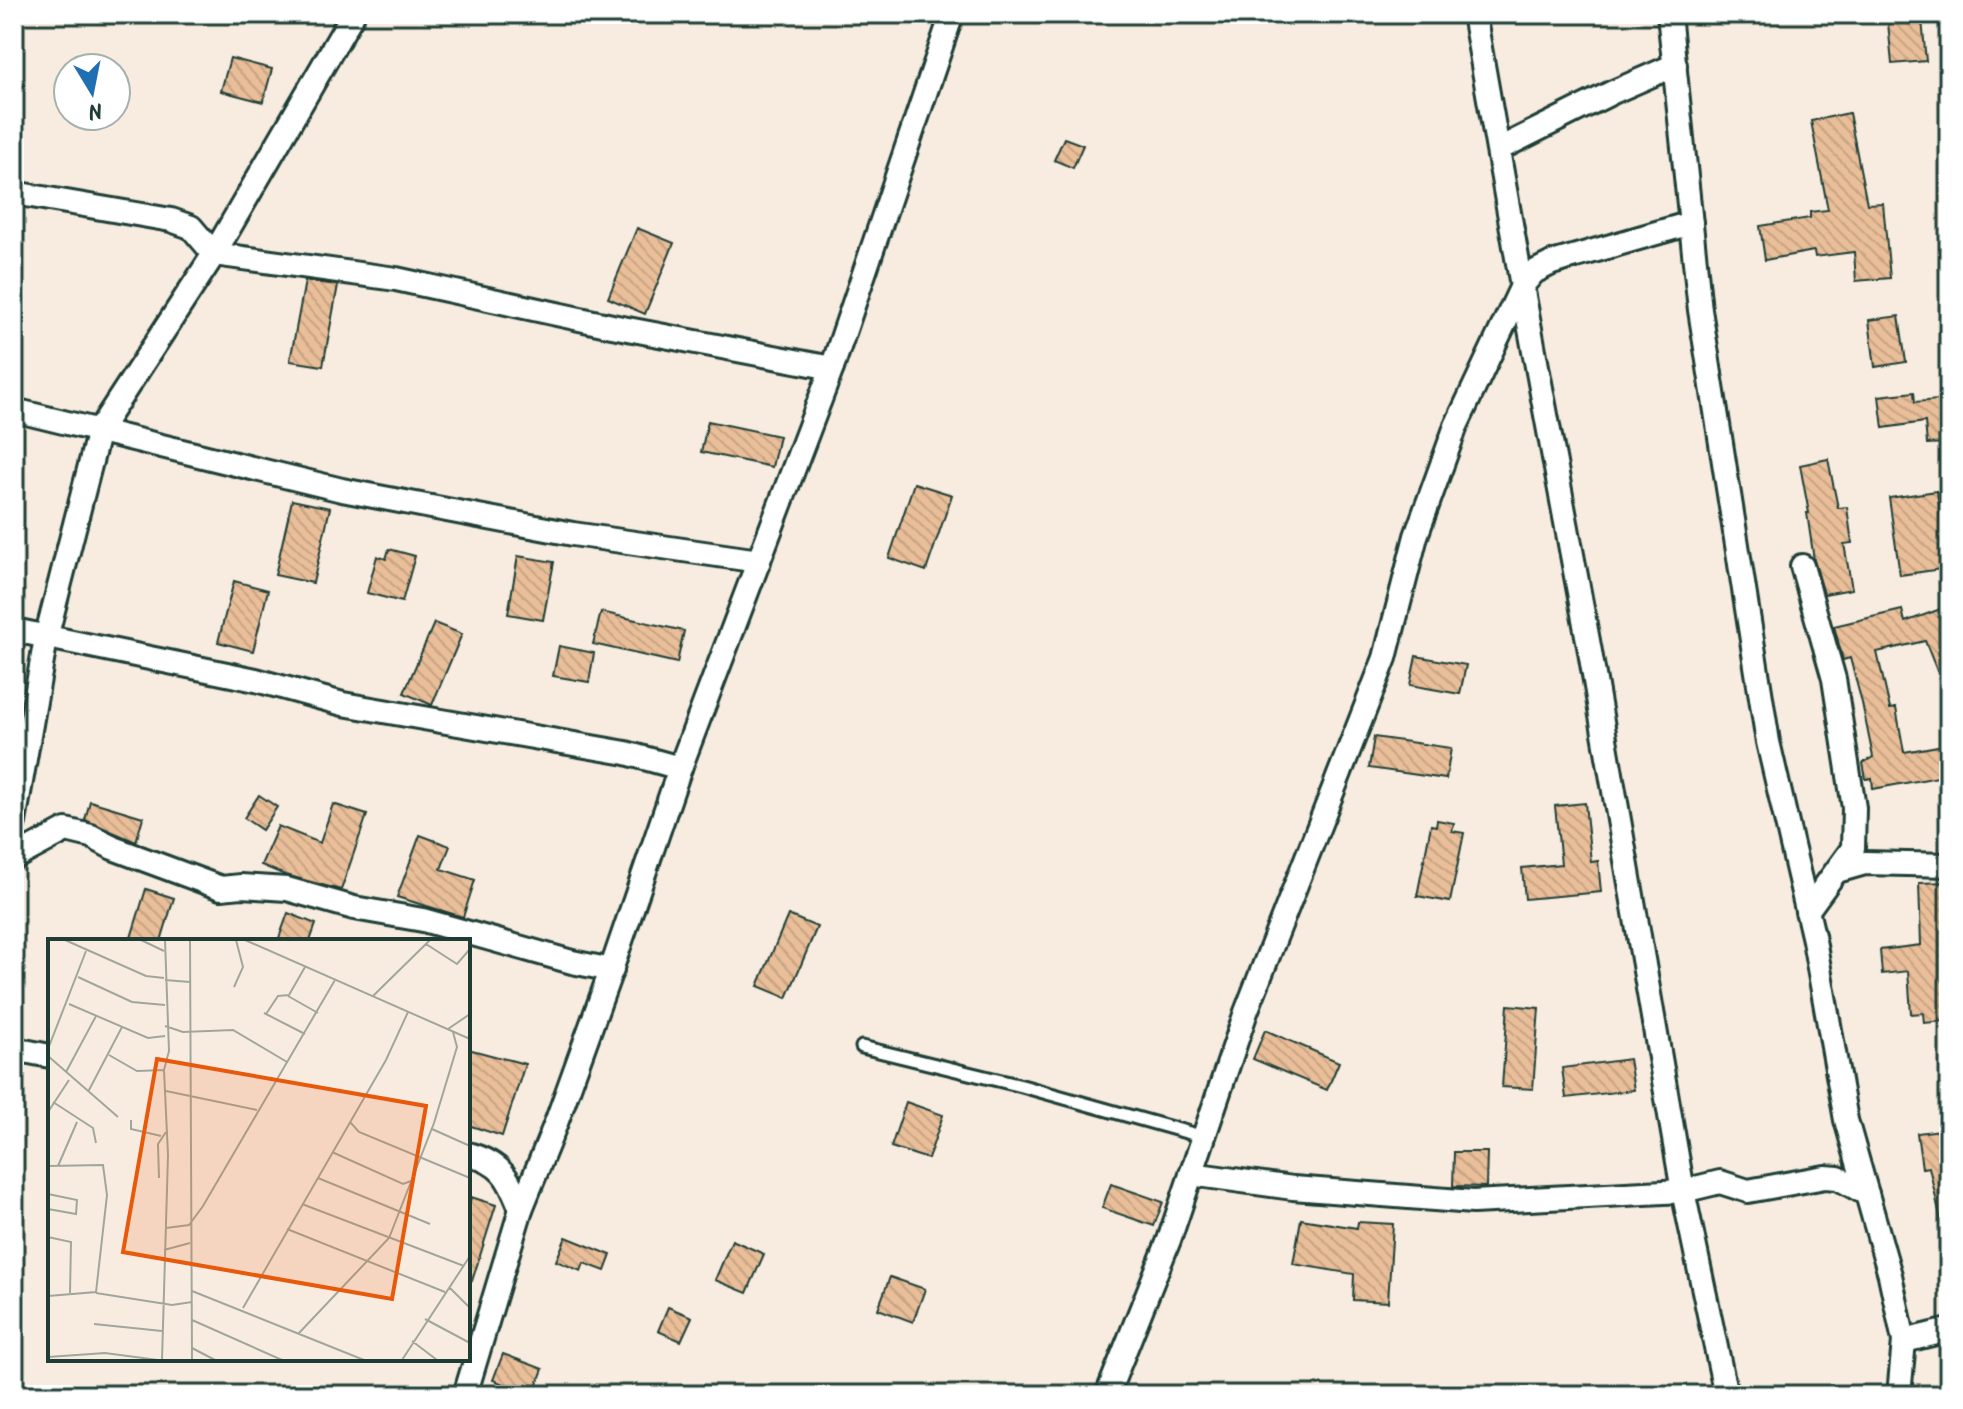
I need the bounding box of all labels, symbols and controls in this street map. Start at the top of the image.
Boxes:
north arrow [52,52,132,132]
text: N [85,91,105,128]
inset map [48,939,470,1361]

